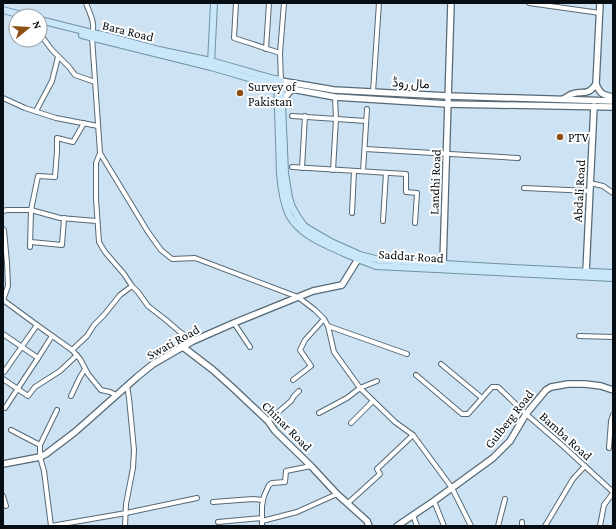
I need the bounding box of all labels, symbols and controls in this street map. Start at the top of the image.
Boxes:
north arrow [8,8,48,48]
street label: Bara Road [101,17,155,45]
text: N [31,19,45,31]
street label: مال روڈ [392,75,430,92]
place label: Survey of Pakistan [248,79,297,109]
marker: Survey of Pakistan [235,88,245,98]
place label: PTV [568,130,590,145]
marker: PTV [555,132,565,142]
street label: Landhi Road [426,149,444,215]
street label: Abdali Road [570,159,588,223]
street label: Saddar Road [378,246,444,266]
street label: Swati Road [144,321,202,363]
street label: Gulberg Road [481,387,537,451]
street label: Chinar Road [259,398,315,454]
street label: Bamba Road [537,409,595,463]

